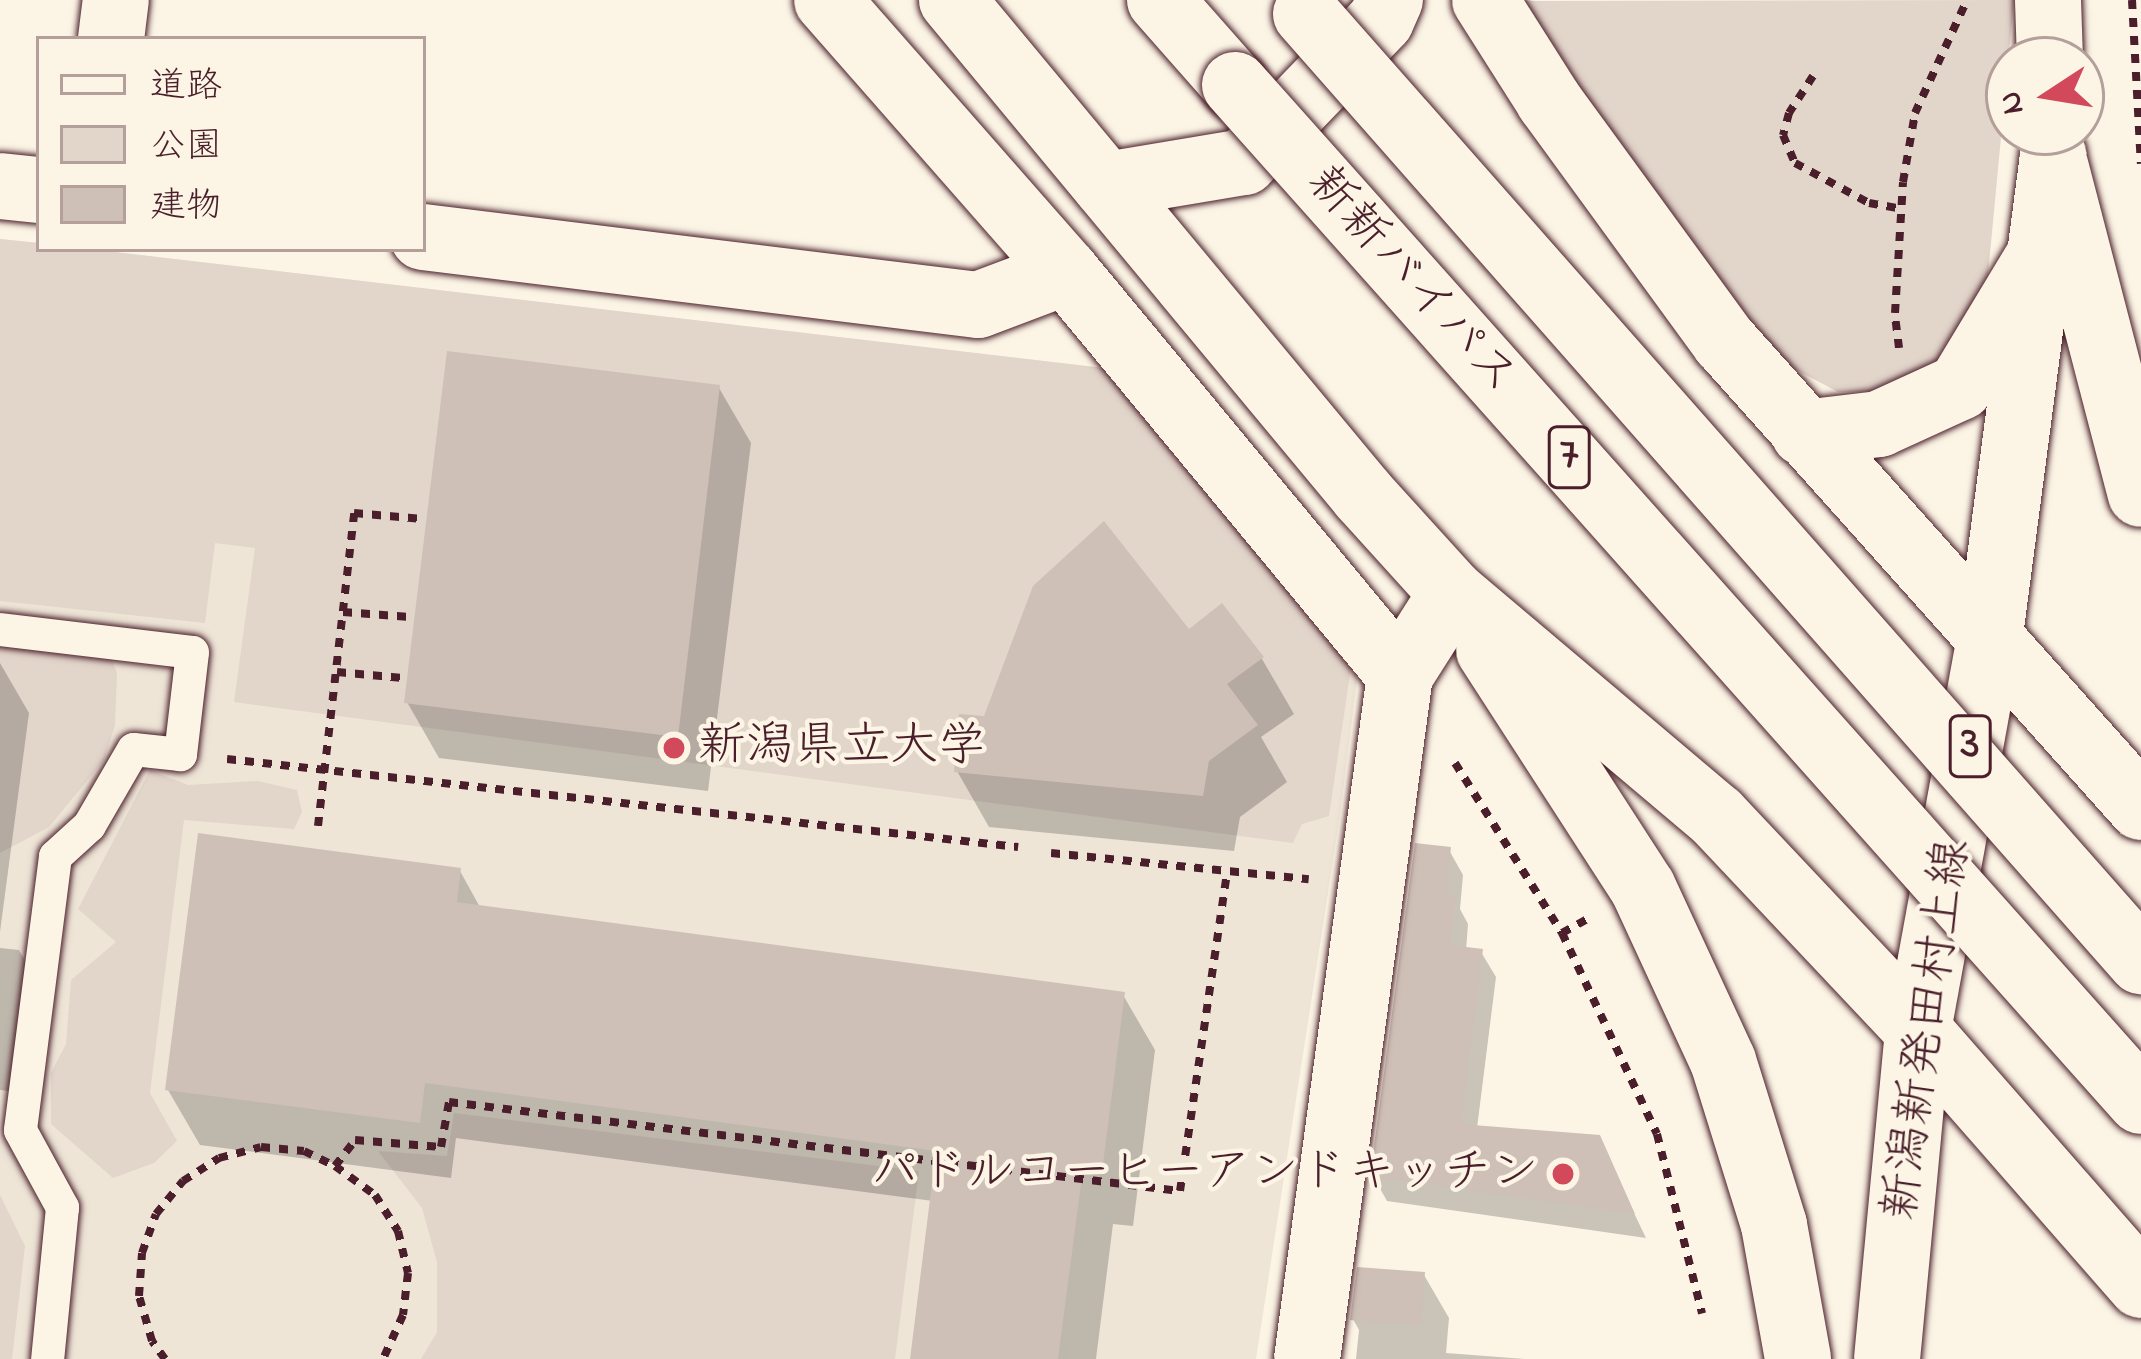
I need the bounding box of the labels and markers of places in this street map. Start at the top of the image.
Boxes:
place label: 新潟県立大学 [698,719,986,777]
marker: 新潟県立大学 [661,735,687,761]
place label: パドルコーヒーアンドキッチン [870,1145,1539,1203]
marker: パドルコーヒーアンドキッチン [1550,1161,1576,1187]

